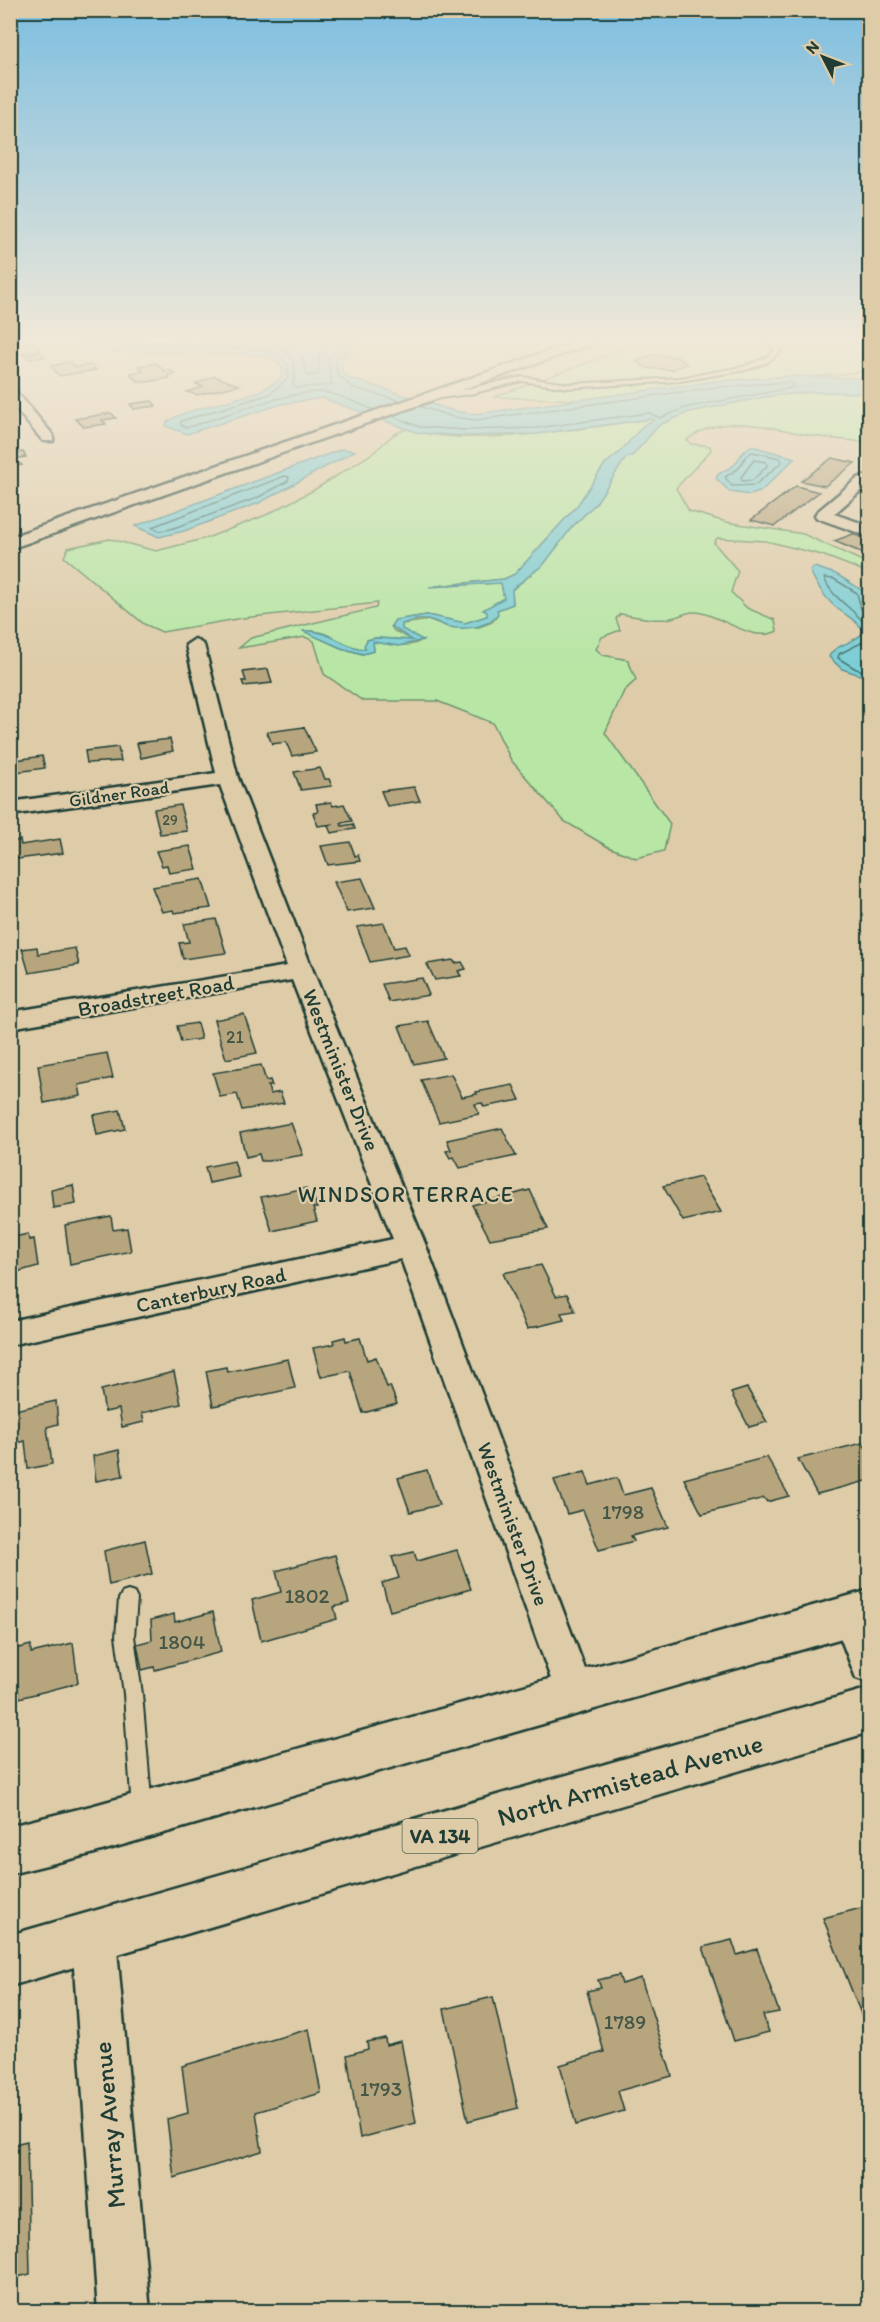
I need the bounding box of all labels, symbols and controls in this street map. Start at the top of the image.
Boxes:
north arrow [793,27,853,87]
text: N [802,37,823,58]
street label: Gildner Road [68,776,171,812]
house number: 29 [162,811,178,829]
street label: Broadstreet Road [76,969,236,1022]
street label: Westminister Drive [298,985,385,1154]
house number: 21 [226,1026,244,1048]
district label: WINDSOR TERRACE [298,1181,514,1208]
street label: Canterbury Road [134,1261,289,1318]
street label: Westminister Drive [472,1439,555,1609]
house number: 1798 [602,1499,644,1524]
house number: 1802 [284,1583,330,1608]
house number: 1804 [159,1629,206,1654]
street label: North Armistead Avenue [494,1727,766,1833]
road number: VA 134 [402,1819,478,1853]
house number: 1789 [604,2009,646,2034]
street label: Murray Avenue [86,2040,132,2210]
house number: 1793 [360,2076,402,2101]

